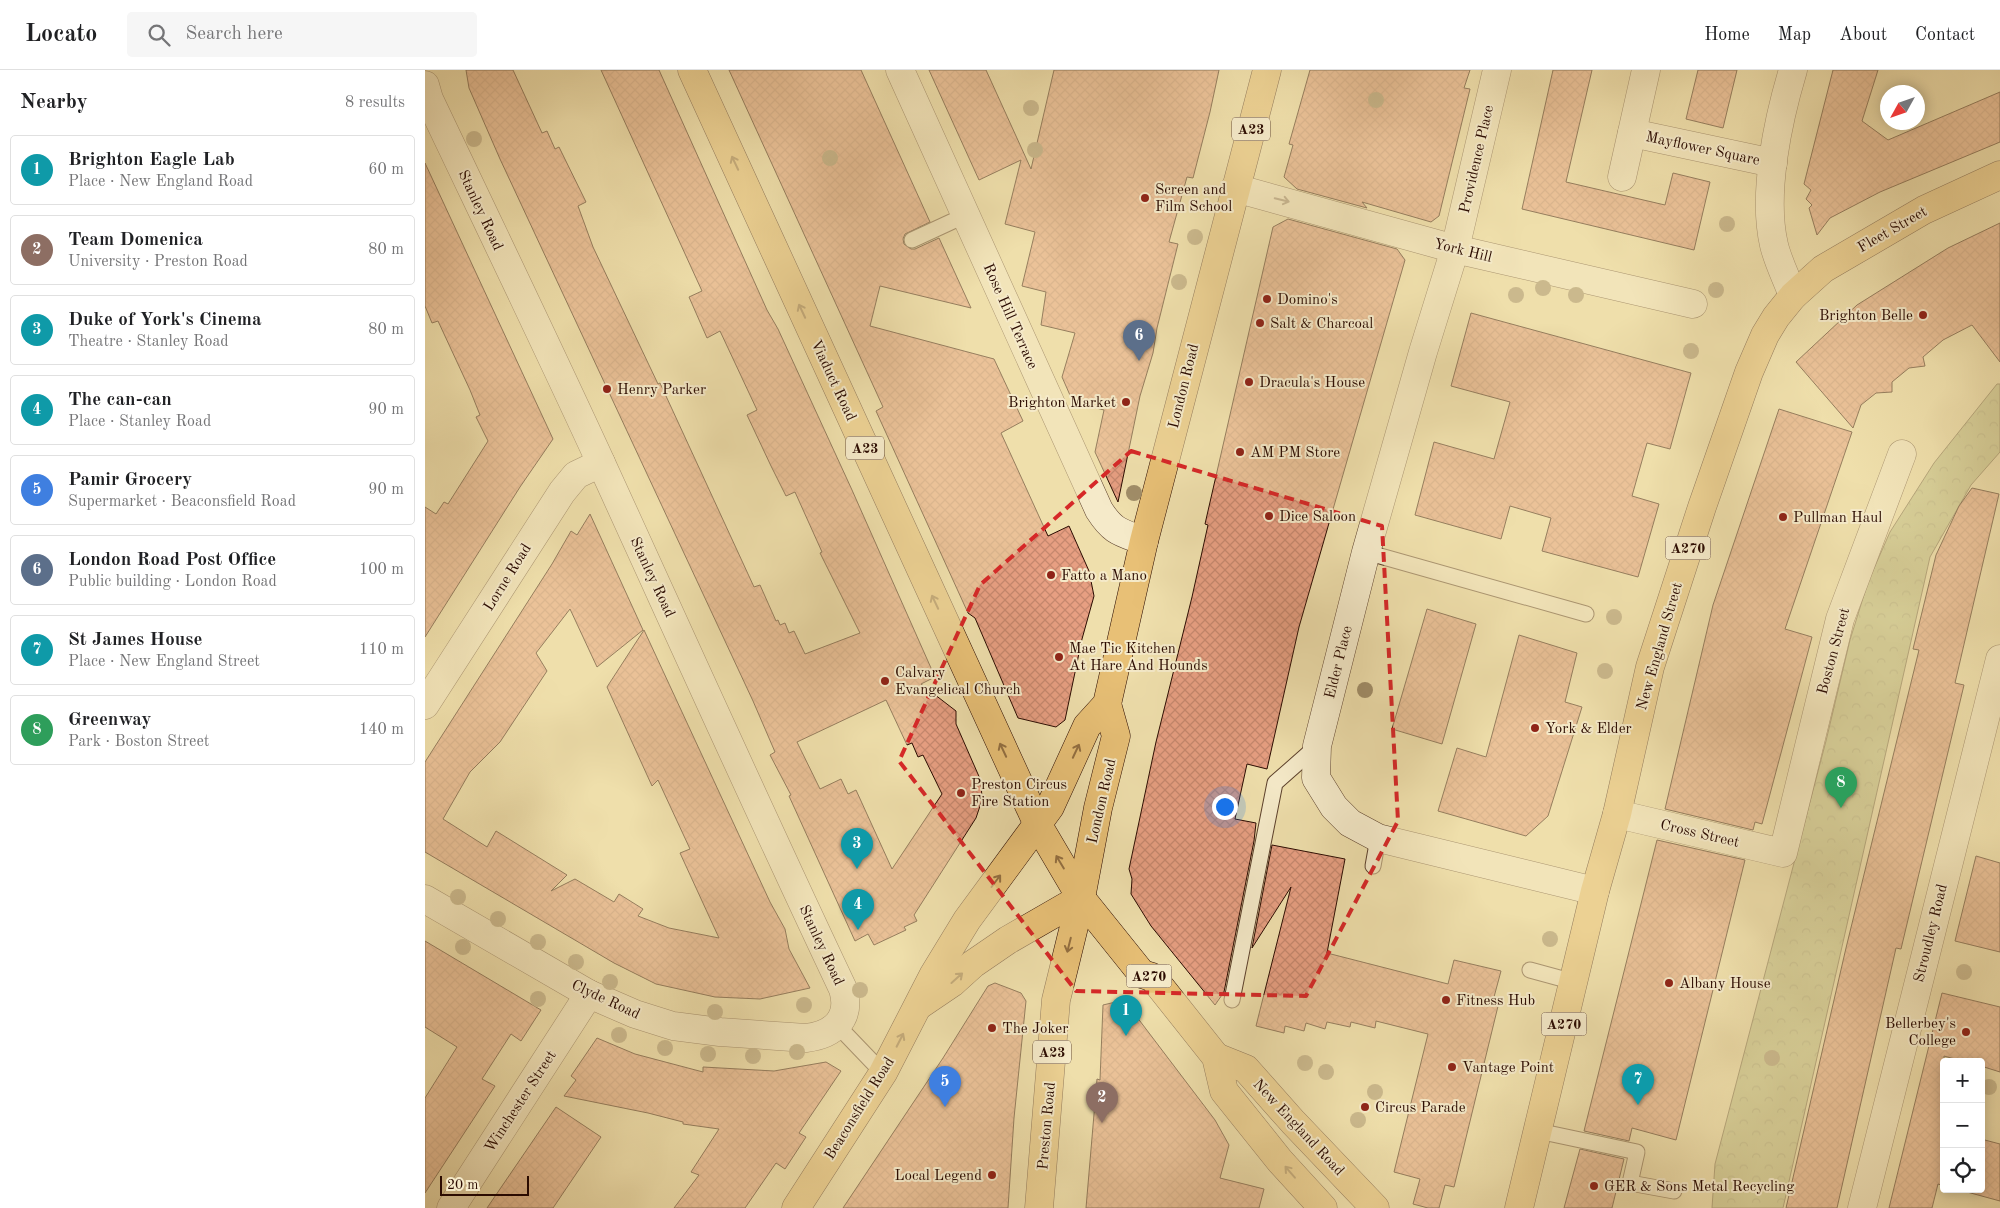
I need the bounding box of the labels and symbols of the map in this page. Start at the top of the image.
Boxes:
north arrow [1880,85,1925,130]
street label: Providence Place [1458,104,1497,215]
road number: A23 [1232,118,1270,140]
street label: Mayflower Square [1644,130,1761,169]
one-way arrow [729,156,739,171]
street label: Stanley Road [455,168,505,253]
place label: Screen and Film School [1155,183,1232,215]
marker: Screen and Film School [1139,192,1151,204]
one-way arrow [1274,196,1290,205]
street label: Fleet Street [1856,205,1930,256]
street label: York Hill [1432,237,1493,266]
street label: Rose Hill Terrace [980,262,1040,372]
marker: Domino's [1261,293,1273,305]
place label: Domino's [1277,293,1338,308]
one-way arrow [797,304,807,319]
place label: Brighton Belle [1819,309,1913,324]
marker: Brighton Belle [1917,309,1929,321]
marker: Salt & Charcoal [1254,317,1266,329]
place label: Salt & Charcoal [1270,317,1373,332]
pin: 6 [1123,320,1155,361]
street label: Viaduct Road [807,338,858,424]
street label: London Road [1167,342,1202,430]
marker: Dracula's House [1243,376,1255,388]
place label: Dracula's House [1259,376,1365,391]
marker: Henry Parker [601,383,613,395]
place label: Henry Parker [617,383,706,398]
place label: Brighton Market [1008,396,1116,411]
marker: Brighton Market [1120,396,1132,408]
road number: A23 [846,436,884,459]
marker: AM PM Store [1234,446,1246,458]
place label: AM PM Store [1250,446,1340,461]
marker: Dice Saloon [1263,510,1275,522]
place label: Dice Saloon [1279,510,1356,525]
marker: Pullman Haul [1777,511,1789,523]
place label: Pullman Haul [1793,511,1882,526]
street label: Stanley Road [627,535,677,620]
road number: A270 [1665,536,1711,559]
street label: Lorne Road [482,541,535,614]
marker: Fatto a Mano [1045,569,1057,581]
place label: Fatto a Mano [1061,569,1147,584]
street label: New England Street [1635,581,1686,712]
one-way arrow [930,595,939,610]
street label: Boston Street [1816,606,1853,696]
street label: Elder Place [1323,624,1356,700]
place label: Mae Tic Kitchen At Hare And Hounds [1069,642,1208,674]
marker: Mae Tic Kitchen At Hare And Hounds [1053,651,1065,663]
place label: Calvary Evangelical Church [895,666,1021,698]
marker: Calvary Evangelical Church [879,675,891,687]
marker: York & Elder [1529,722,1541,734]
place label: York & Elder [1545,722,1632,737]
one-way arrow [997,742,1007,757]
one-way arrow [1071,744,1081,759]
street label: London Road [1085,757,1120,845]
pin: 8 [1825,767,1857,808]
place label: Preston Circus Fire Station [971,778,1067,810]
marker: Preston Circus Fire Station [955,787,967,799]
your location [1212,794,1238,820]
street label: Cross Street [1659,818,1741,851]
pin: 3 [841,828,873,869]
one-way arrow [1054,855,1064,869]
one-way arrow [991,875,1002,888]
street label: Stroudley Road [1912,883,1951,984]
pin: 4 [842,889,874,930]
street label: Stanley Road [796,903,846,988]
one-way arrow [1064,937,1074,953]
road number: A270 [1127,964,1171,988]
one-way arrow [950,972,963,984]
marker: Albany House [1663,977,1675,989]
place label: Albany House [1679,977,1771,992]
street label: Clyde Road [569,978,642,1023]
marker: Fitness Hub [1440,994,1452,1006]
place label: Fitness Hub [1456,994,1535,1009]
pin: 1 [1110,995,1142,1036]
road number: A270 [1541,1012,1587,1036]
place label: Bellerbey's College [1885,1017,1956,1049]
marker: The Joker [986,1022,998,1034]
place label: The Joker [1002,1022,1068,1037]
marker: Bellerbey's College [1960,1026,1972,1038]
one-way arrow [896,1033,905,1048]
road number: A23 [1033,1040,1071,1064]
street label: Winchester Street [483,1048,560,1155]
street label: Beaconsfield Road [823,1055,898,1163]
marker: Vantage Point [1446,1061,1458,1073]
place label: Vantage Point [1462,1061,1554,1076]
pin: 7 [1622,1064,1654,1105]
pin: 5 [929,1066,961,1107]
street label: New England Road [1249,1077,1346,1179]
street label: Preston Road [1036,1081,1059,1171]
pin: 2 [1086,1082,1118,1123]
marker: Circus Parade [1359,1101,1371,1113]
place label: Circus Parade [1375,1101,1466,1116]
one-way arrow [1284,1166,1296,1179]
place label: Local Legend [894,1169,982,1184]
marker: Local Legend [986,1169,998,1181]
scale bar [440,1173,529,1196]
marker: GER & Sons Metal Recycling [1588,1180,1600,1192]
place label: GER & Sons Metal Recycling [1604,1180,1794,1195]

